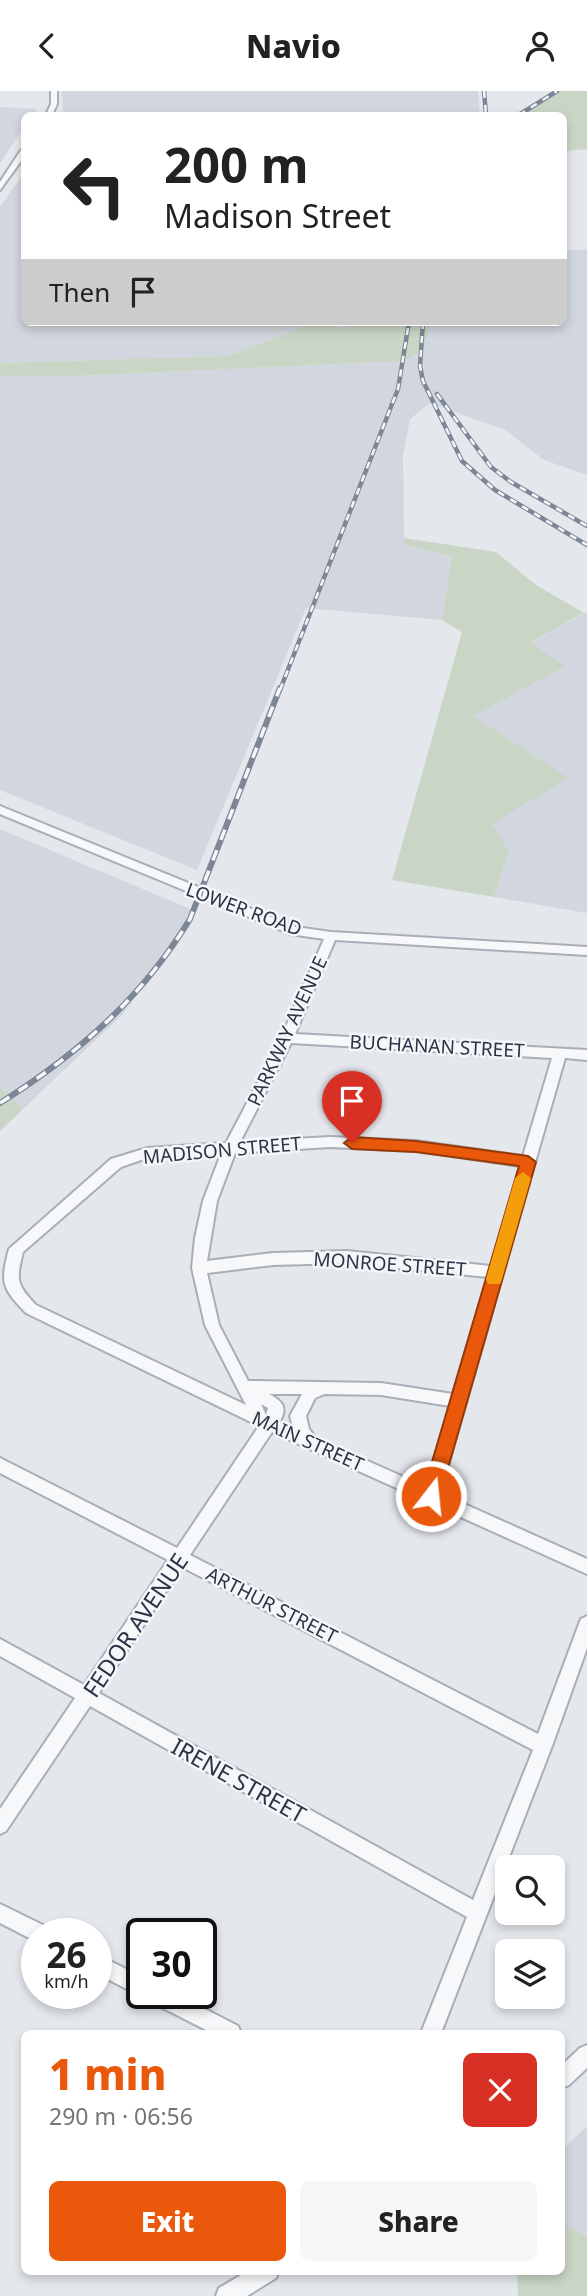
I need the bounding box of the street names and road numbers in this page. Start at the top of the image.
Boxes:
street label: LOWER ROAD [182,876,306,942]
street label: PARKWAY AVENUE [241,952,333,1110]
street label: BUCHANAN STREET [349,1028,525,1064]
street label: MADISON STREET [142,1130,303,1170]
street label: MONROE STREET [313,1246,468,1282]
street label: MAIN STREET [248,1405,368,1477]
street label: FEDOR AVENUE [75,1547,195,1703]
street label: ARTHUR STREET [202,1561,342,1649]
street label: IRENE STREET [166,1730,312,1830]

